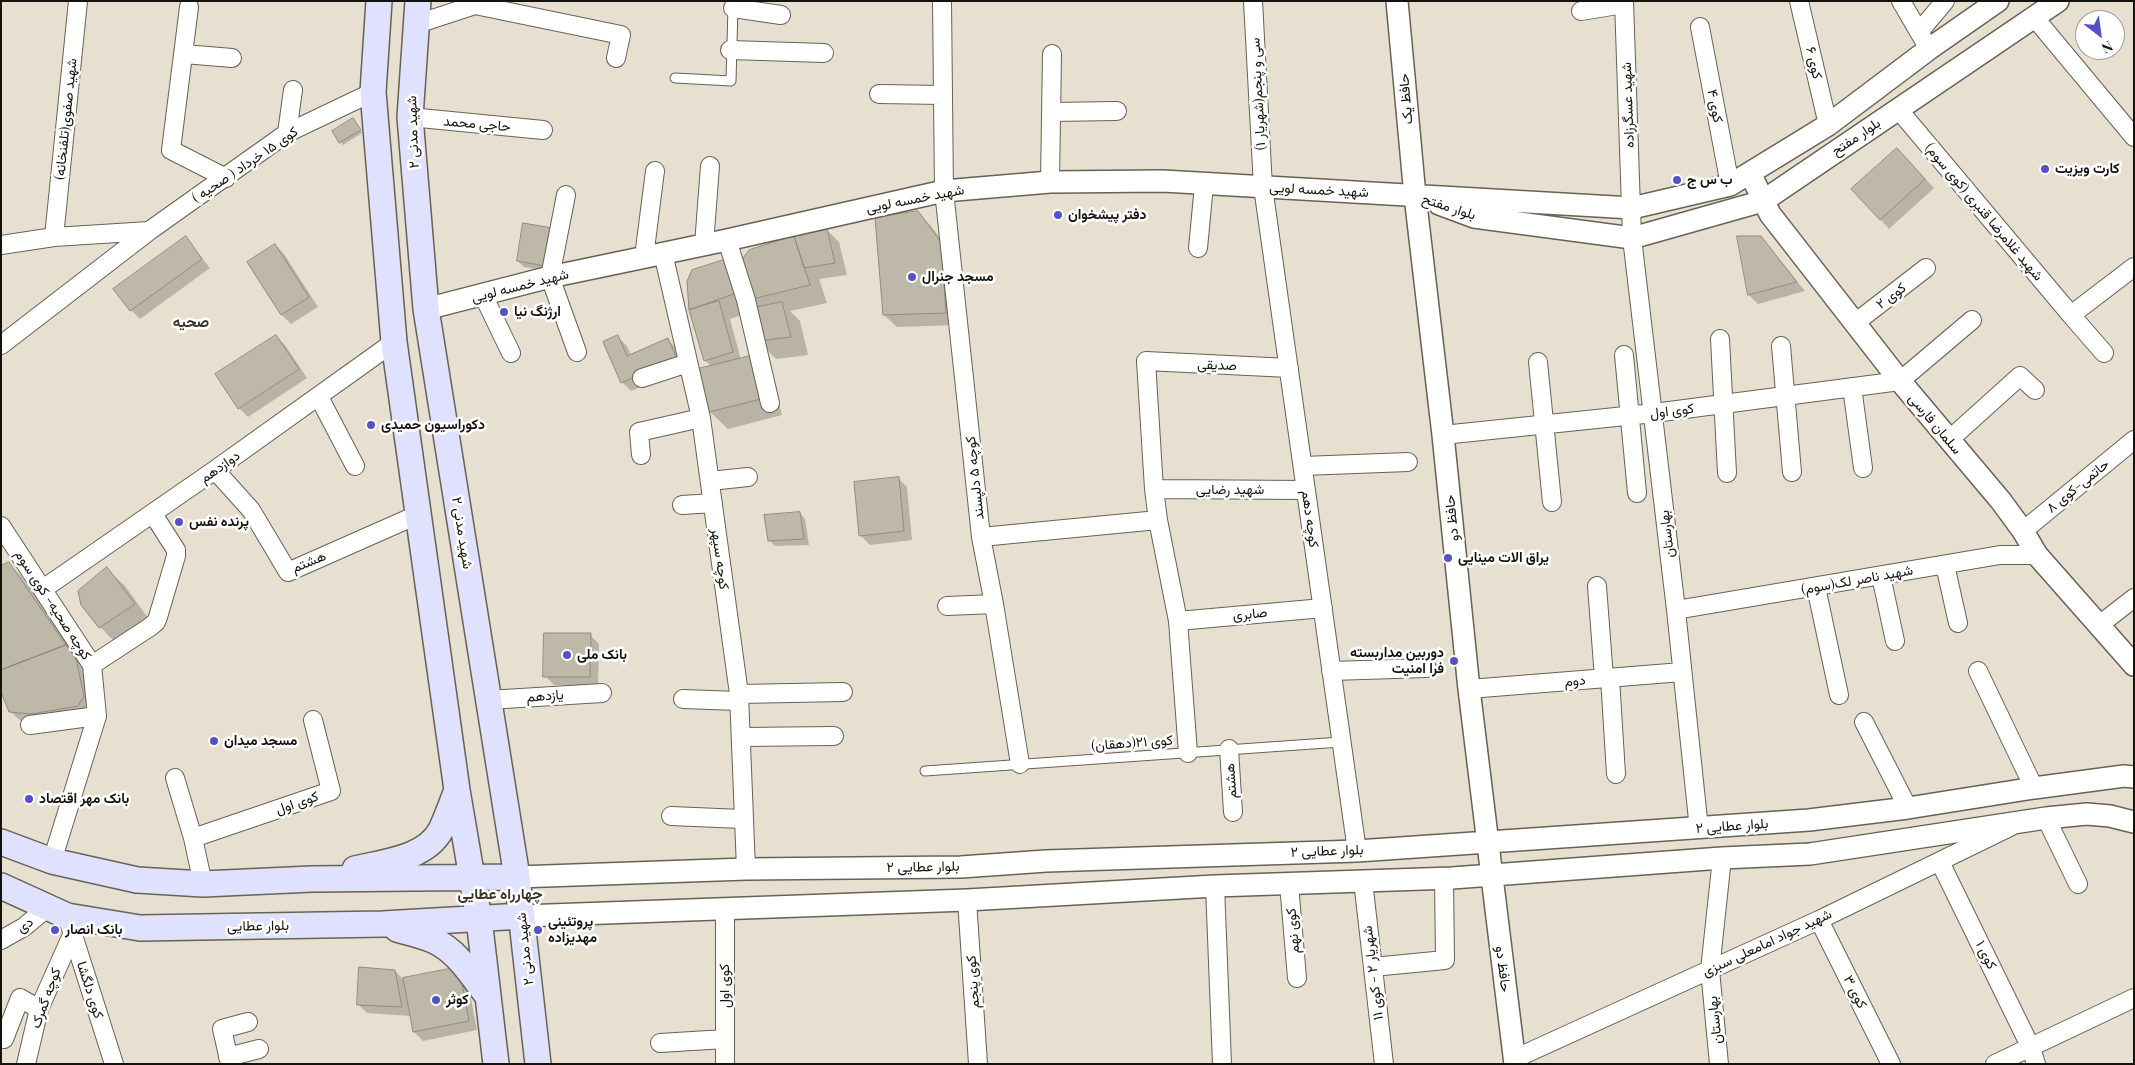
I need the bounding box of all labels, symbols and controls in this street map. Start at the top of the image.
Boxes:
north arrow [2075,10,2125,60]
street label: سی و پنجم(شهریار ۱) [1247,37,1269,151]
text: N [2098,37,2116,58]
street label: کوی ۶ [1802,45,1826,81]
street label: شهید صفوی(تلفنخانه) [51,57,81,181]
street label: شهید عسگرزاده [1618,62,1638,148]
street label: حافظ یک [1395,73,1417,125]
street label: کوی ۴ [1704,88,1726,124]
street label: شهید مدنی ۲ [403,95,423,169]
street label: حاجی محمد [443,113,511,135]
street label: بلوار مفتح [1828,115,1884,159]
street label: کوی ۱۵ خرداد ( صحیه ) [189,123,301,207]
street label: شهید غلامرضا قنبری (کوی سوم) [1921,140,2047,284]
place label: کارت ویزیت [2055,161,2120,177]
marker: کارت ویزیت [2039,163,2051,175]
place label: ب س ج [1687,172,1733,188]
marker: ب س ج [1671,174,1683,186]
street label: شهید خمسه لویی [1269,179,1369,201]
street label: شهید خمسه لویی [865,181,965,217]
street label: بلوار مفتح [1420,190,1478,224]
place label: دفتر پیشخوان [1068,207,1146,223]
marker: دفتر پیشخوان [1052,209,1064,221]
street label: شهید خمسه لویی [470,266,570,306]
place label: مسجد جنرال [922,269,994,285]
marker: مسجد جنرال [906,271,918,283]
street label: کوی ۲ [1873,279,1909,313]
place label: ارژنگ نیا [514,304,561,320]
marker: ارژنگ نیا [498,306,510,318]
district label: صحیه [173,313,209,331]
street label: صدیقی [1197,356,1237,374]
street label: سلمان فارسی [1905,390,1965,458]
street label: کوی اول [1649,400,1695,422]
place label: دکوراسیون حمیدی [381,417,485,433]
marker: دکوراسیون حمیدی [365,419,377,431]
street label: کوچه ۵ دلپسند [962,435,988,521]
street label: دوازدهم [197,447,243,487]
street label: حاتمی-کوی ۸ [2043,456,2113,516]
street label: شهید رضایی [1196,482,1264,498]
street label: کوچه دهم [1298,489,1322,549]
street label: حافظ دو [1441,494,1463,542]
street label: شهید مدنی ۲ [448,496,476,570]
street label: بهارستان [1656,509,1678,559]
place label: پرنده نفس [189,514,249,530]
marker: پرنده نفس [173,516,185,528]
street label: کوچه سپهر [707,527,733,591]
street label: کوچه صحیه- کوی سوم [11,547,95,663]
street label: هشتم [289,548,329,576]
place label: یراق الات مینایی [1458,550,1549,566]
marker: یراق الات مینایی [1442,552,1454,564]
street label: شهید ناصر لک(سوم) [1800,562,1914,598]
street label: صابری [1232,604,1268,624]
place label: دوربین مداربسته فرا امنیت [1350,645,1444,678]
place label: بانک ملی [577,647,627,663]
marker: بانک ملی [561,649,573,661]
marker: دوربین مداربسته فرا امنیت [1448,655,1460,667]
street label: دوم [1564,672,1586,690]
street label: یازدهم [526,686,564,706]
street label: کوی ۲۱(دهقان) [1091,732,1173,754]
place label: مسجد میدان [224,733,297,749]
marker: مسجد میدان [208,735,220,747]
street label: هشتم [1221,763,1241,799]
street label: کوی اول [273,788,321,818]
place label: بانک مهر اقتصاد [39,791,129,807]
marker: بانک مهر اقتصاد [23,793,35,805]
street label: بلوار عطایی ۲ [1695,815,1769,837]
street label: بلوار عطایی ۲ [1290,841,1364,861]
street label: بلوار عطایی ۲ [886,858,960,876]
district label: چهارراه عطایی [457,885,543,903]
street label: شهید جواد امامعلی سبزی [1700,906,1834,980]
street label: کوی نهم [1283,908,1303,954]
street label: شهید مدنی ۲ [513,912,537,986]
street label: دی [13,913,37,937]
place label: پروتئينی مهديزاده [548,914,597,946]
street label: بلوار عطایی [227,917,289,935]
place label: بانک انصار [65,922,123,938]
marker: بانک انصار [49,924,61,936]
marker: پروتئينی مهديزاده [532,924,544,936]
street label: شهریار ۲ - کوی ۱۱ [1359,925,1387,1021]
street label: کوی ۱ [1972,938,2000,972]
street label: حافظ دو [1492,945,1514,993]
street label: کوی پنجم [963,955,983,1009]
street label: کوی دلگشا [73,959,107,1021]
street label: کوی اول [717,964,733,1008]
street label: کوچه گمرک [27,965,65,1031]
street label: کوی ۳ [1840,973,1870,1011]
place label: کوثر [446,992,469,1008]
marker: کوثر [430,994,442,1006]
street label: بهارستان [1704,995,1726,1045]

